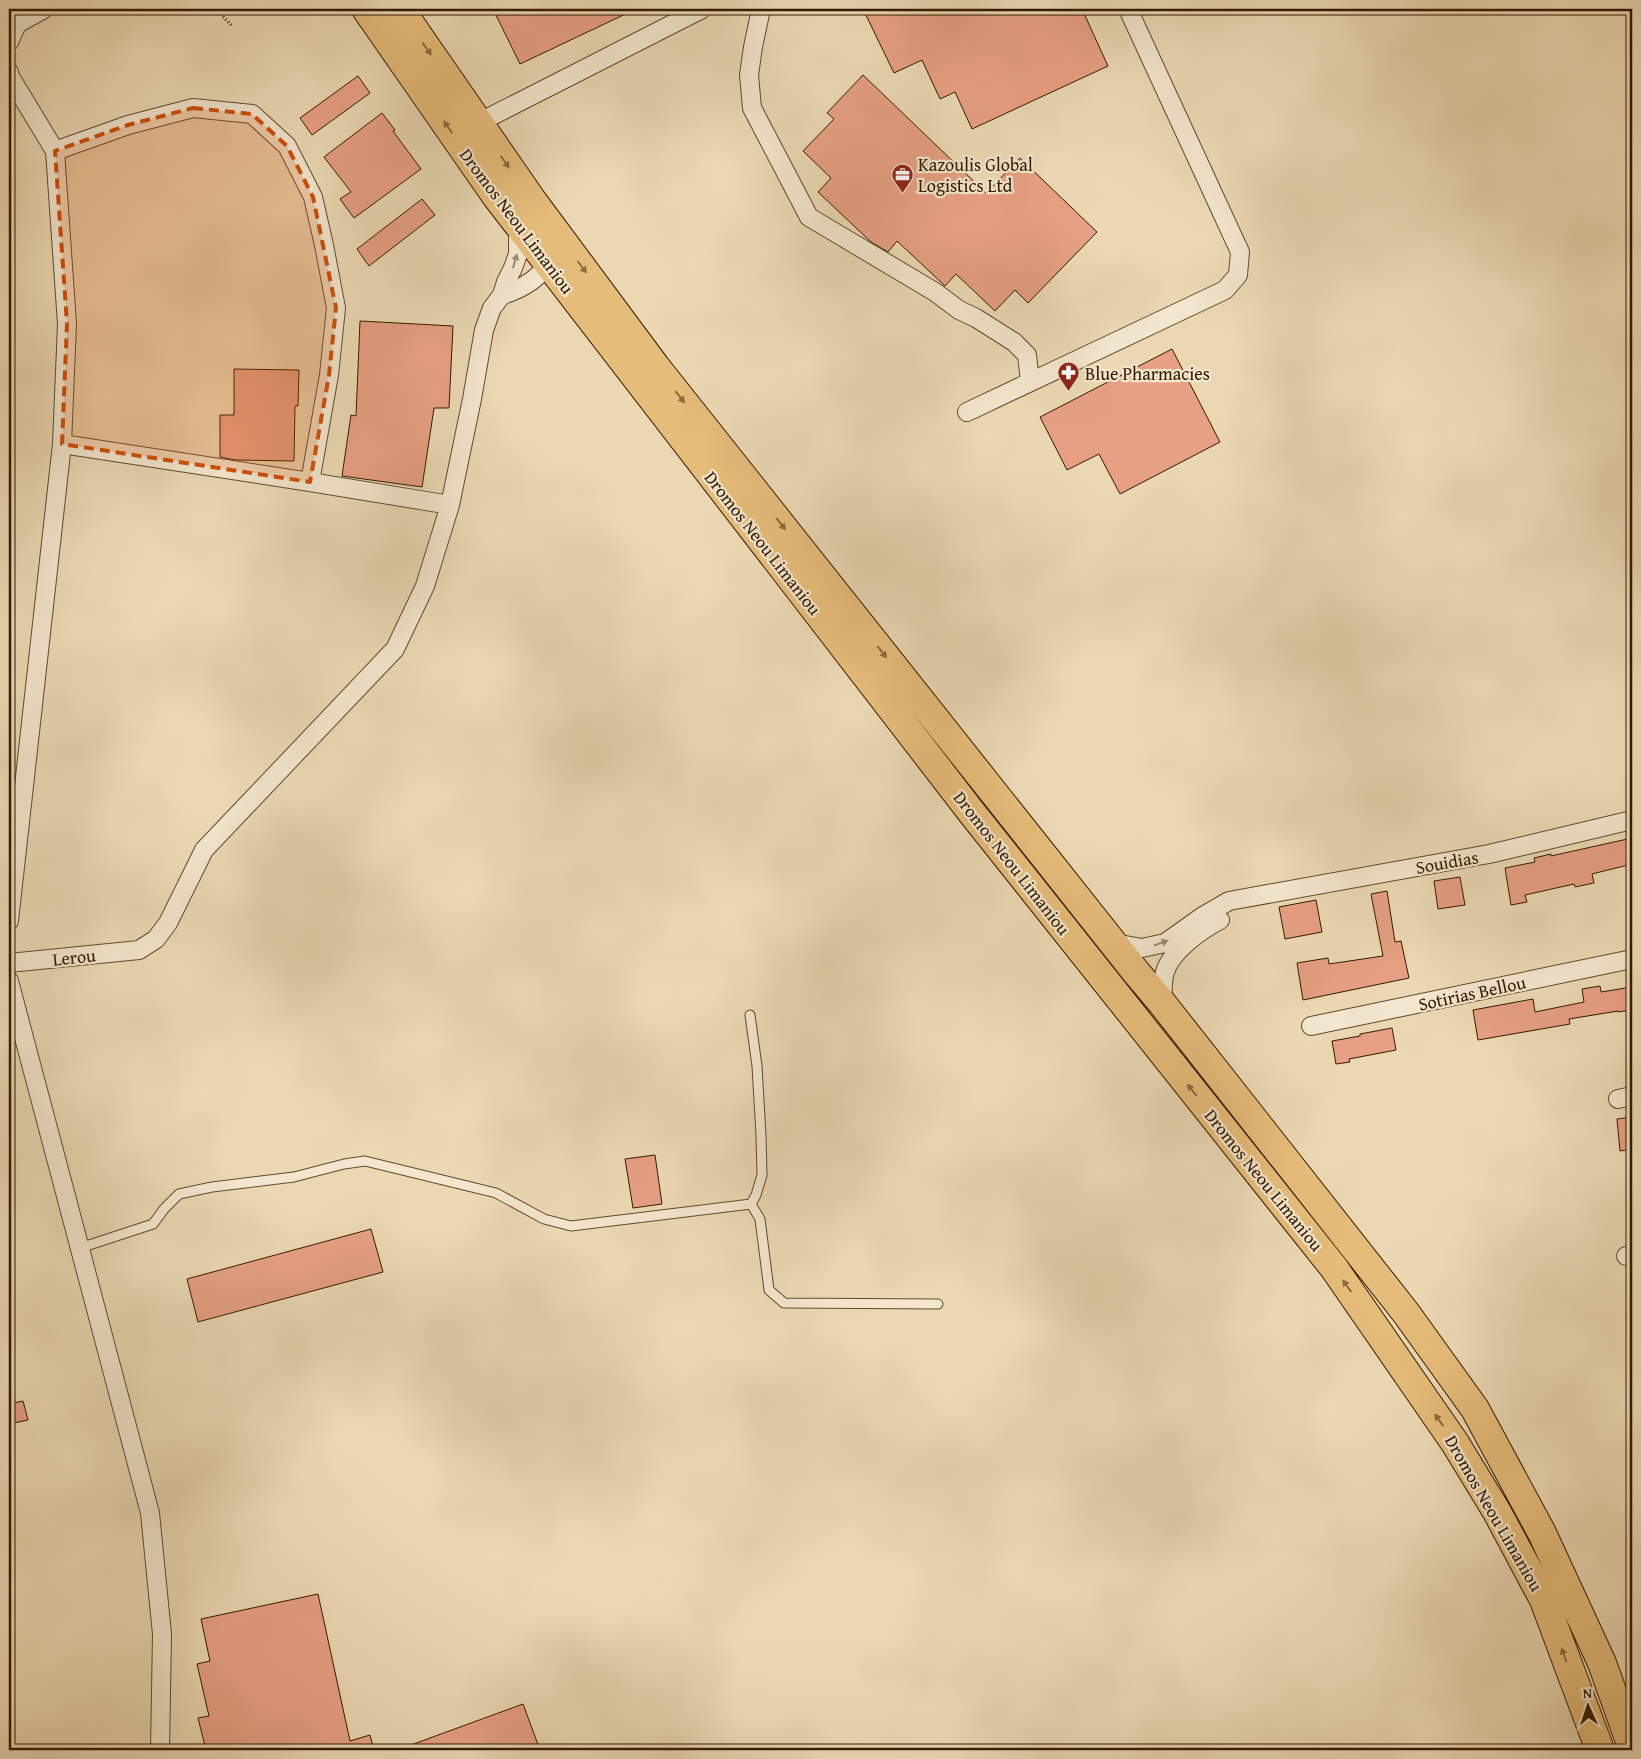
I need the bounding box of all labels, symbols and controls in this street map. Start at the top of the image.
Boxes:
one-way arrow [422,43,432,56]
one-way arrow [443,120,453,134]
street label: Dromos Neou Limaniou [453,142,581,300]
place label: Kazoulis Global Logistics Ltd [918,151,1033,199]
one-way arrow [500,155,510,169]
office icon: Kazoulis Global Logistics Ltd [890,162,914,193]
one-way arrow [512,253,520,268]
one-way arrow [577,260,587,274]
place label: Blue Pharmacies [1085,360,1210,387]
pharmacy icon: Blue Pharmacies [1057,361,1081,392]
one-way arrow [675,390,685,404]
street label: Dromos Neou Limaniou [698,465,828,621]
one-way arrow [776,517,787,530]
one-way arrow [877,645,888,658]
street label: Dromos Neou Limaniou [947,785,1077,941]
street label: Souidias [1414,843,1480,881]
one-way arrow [1154,938,1169,946]
street label: Lerou [51,941,97,973]
street label: Sotirias Bellou [1416,968,1528,1018]
one-way arrow [1187,1084,1198,1097]
street label: Dromos Neou Limaniou [1198,1103,1330,1257]
one-way arrow [1342,1279,1352,1293]
one-way arrow [1434,1413,1444,1427]
street label: Dromos Neou Limaniou [1438,1430,1550,1596]
one-way arrow [1560,1648,1567,1663]
north arrow [1564,1682,1614,1732]
text: N [1582,1683,1593,1703]

